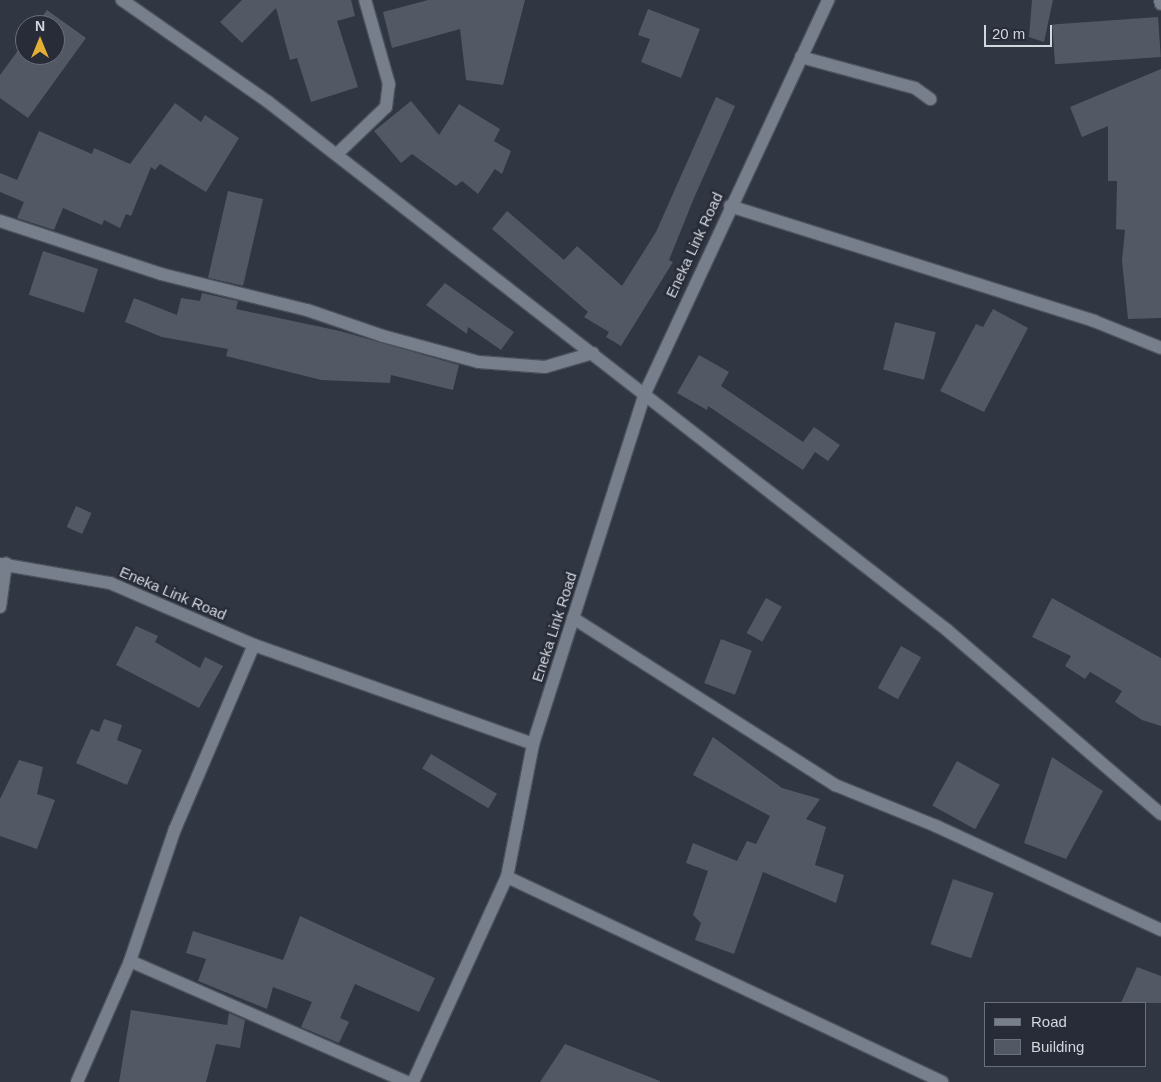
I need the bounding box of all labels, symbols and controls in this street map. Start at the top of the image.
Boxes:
north arrow [15,15,65,65]
scale bar [986,15,1054,47]
text: N [35,18,45,34]
text: 20 m [992,25,1025,42]
street label: Eneka Link Road [662,189,726,301]
street label: Eneka Link Road [117,562,229,624]
street label: Eneka Link Road [528,570,580,684]
legend [984,1002,1146,1067]
text: Road [1031,1013,1067,1030]
text: Building [1031,1038,1084,1055]

